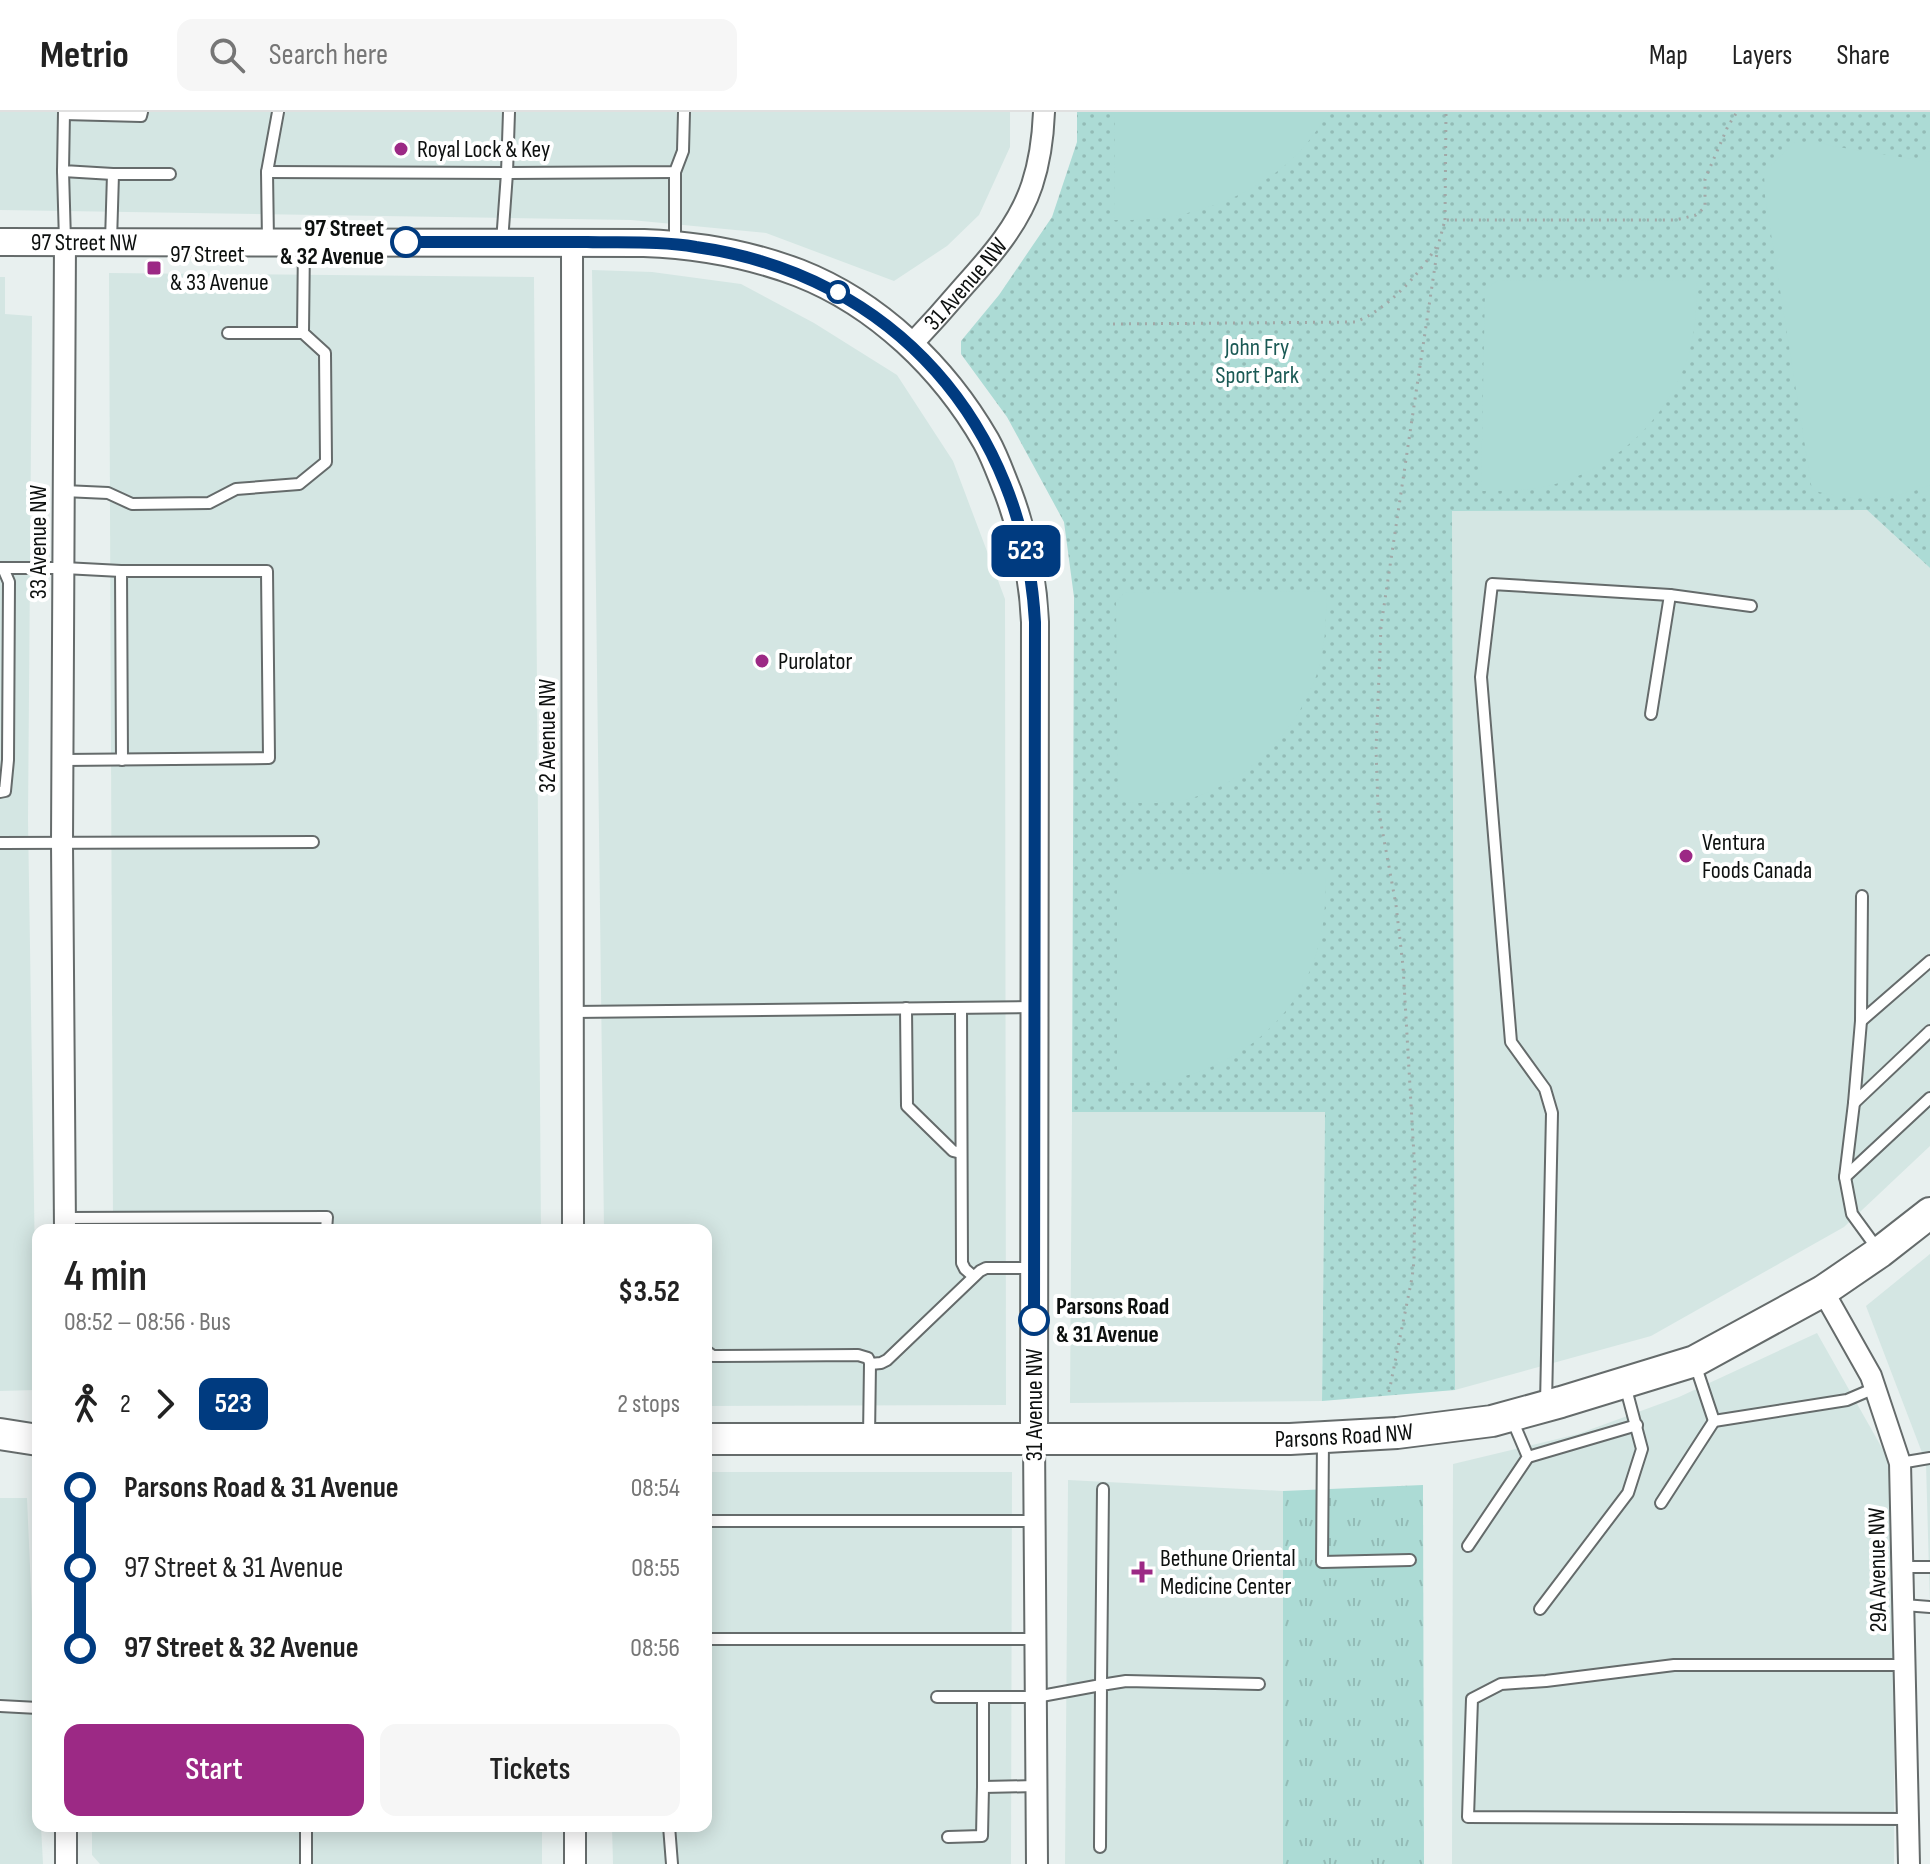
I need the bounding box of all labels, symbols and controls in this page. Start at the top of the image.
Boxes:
search box [177,19,737,91]
text: Metrio [40,33,129,78]
icon: search [205,33,249,77]
text: Search here [269,37,388,73]
text: Map [1649,39,1688,72]
text: Layers [1732,39,1792,72]
text: Share [1836,39,1890,72]
place label: Royal Lock & Key [417,135,550,164]
marker: Royal Lock & Key [392,140,410,158]
place label: 97 Street & 32 Avenue [280,214,384,271]
marker: 97 Street & 32 Avenue [391,227,421,257]
street label: 97 Street NW [31,228,138,257]
street label: 31 Avenue NW [918,232,1014,336]
place label: 97 Street & 33 Avenue [170,240,269,297]
marker: 97 Street & 33 Avenue [145,259,163,277]
unlabelled marker [827,281,849,303]
park label: John Fry Sport Park [1215,333,1299,390]
street label: 33 Avenue NW [24,484,53,599]
line badge: 523 [980,525,1072,577]
text: 523 [1007,534,1045,567]
place label: Purolator [778,647,852,676]
marker: Purolator [753,652,771,670]
street label: 32 Avenue NW [533,679,562,793]
place label: Ventura Foods Canada [1702,828,1812,885]
marker: Ventura Foods Canada [1677,847,1695,865]
text: 4 min [64,1250,147,1303]
text: $3.52 [618,1274,680,1310]
place label: Parsons Road & 31 Avenue [1056,1292,1169,1349]
marker: Parsons Road & 31 Avenue [1019,1305,1049,1335]
text: 08:52 – 08:56 · Bus [64,1307,231,1338]
street label: 31 Avenue NW [1020,1348,1049,1461]
icon: walk [64,1382,108,1426]
icon: forward [143,1382,187,1426]
text: 523 [215,1387,252,1420]
text: 2 [120,1389,131,1420]
text: 2 stops [617,1389,680,1420]
street label: Parsons Road NW [1275,1417,1415,1454]
text: Parsons Road & 31 Avenue [124,1470,399,1506]
text: 08:54 [631,1473,680,1504]
street label: 29A Avenue NW [1862,1507,1893,1633]
place label: Bethune Oriental Medicine Center [1160,1544,1296,1601]
text: 97 Street & 31 Avenue [124,1550,343,1586]
text: 08:55 [631,1553,680,1584]
marker: Bethune Oriental Medicine Center [1131,1561,1153,1583]
text: 97 Street & 32 Avenue [124,1630,358,1666]
text: 08:56 [630,1633,680,1664]
button: Start [64,1724,364,1816]
button: Tickets [380,1724,680,1816]

